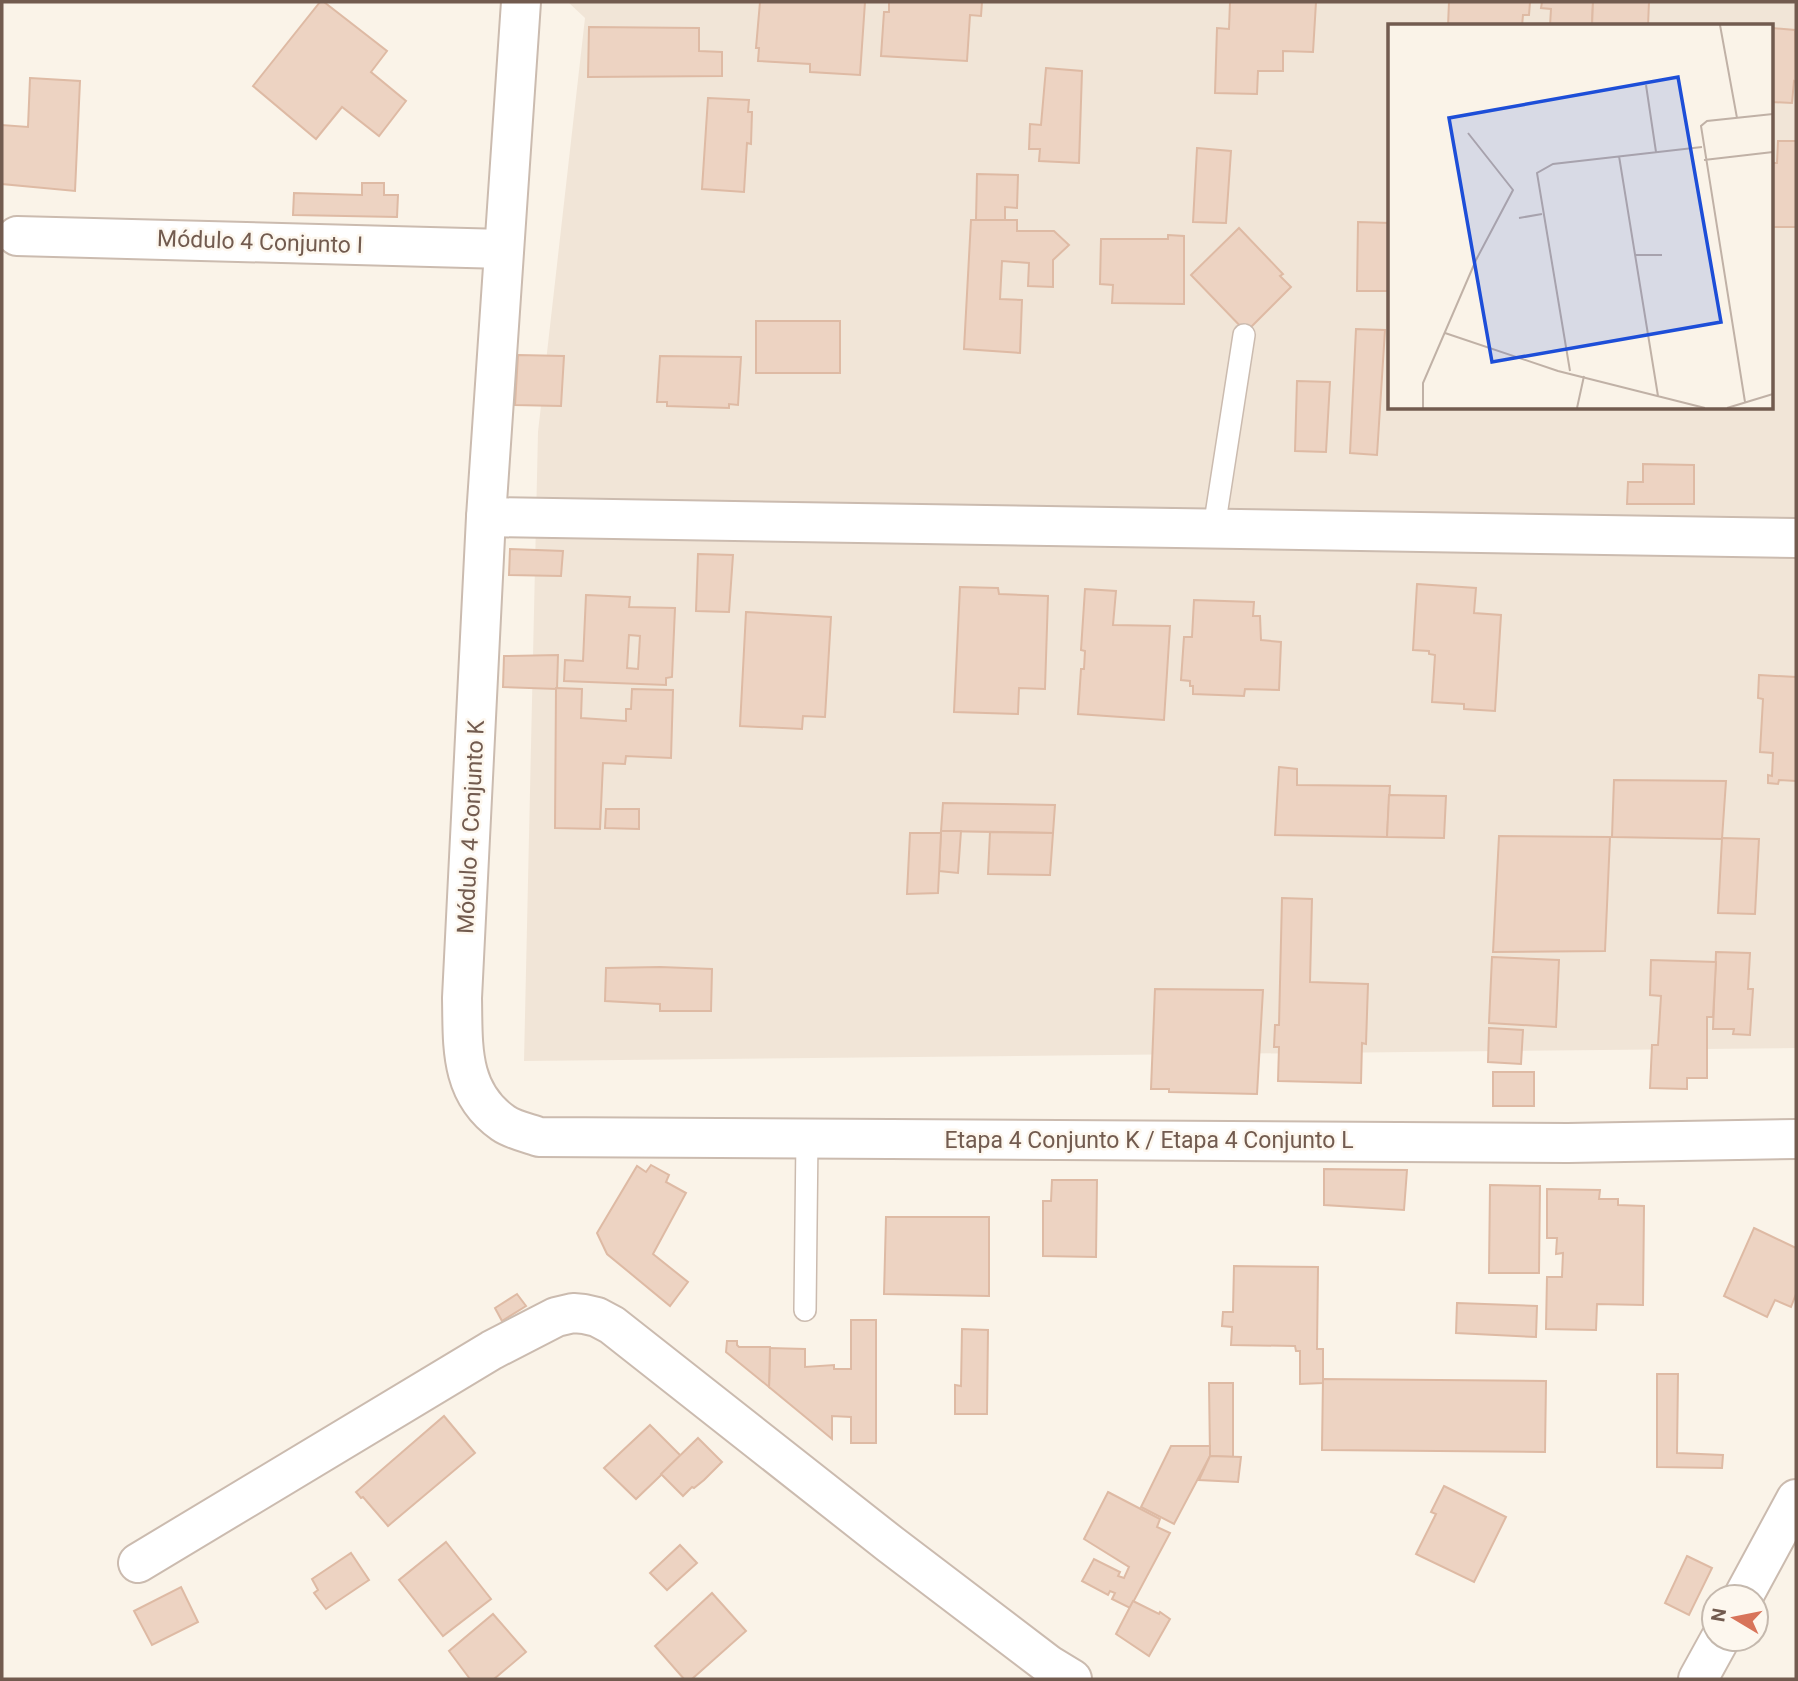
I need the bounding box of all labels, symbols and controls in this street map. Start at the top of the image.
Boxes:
inset map [1388,24,1773,410]
street label: Módulo 4 Conjunto I [157,225,363,259]
street label: Módulo 4 Conjunto K [452,719,490,935]
street label: Etapa 4 Conjunto K / Etapa 4 Conjunto L [944,1127,1354,1154]
north arrow [1700,1583,1770,1653]
text: N [1706,1607,1731,1624]

